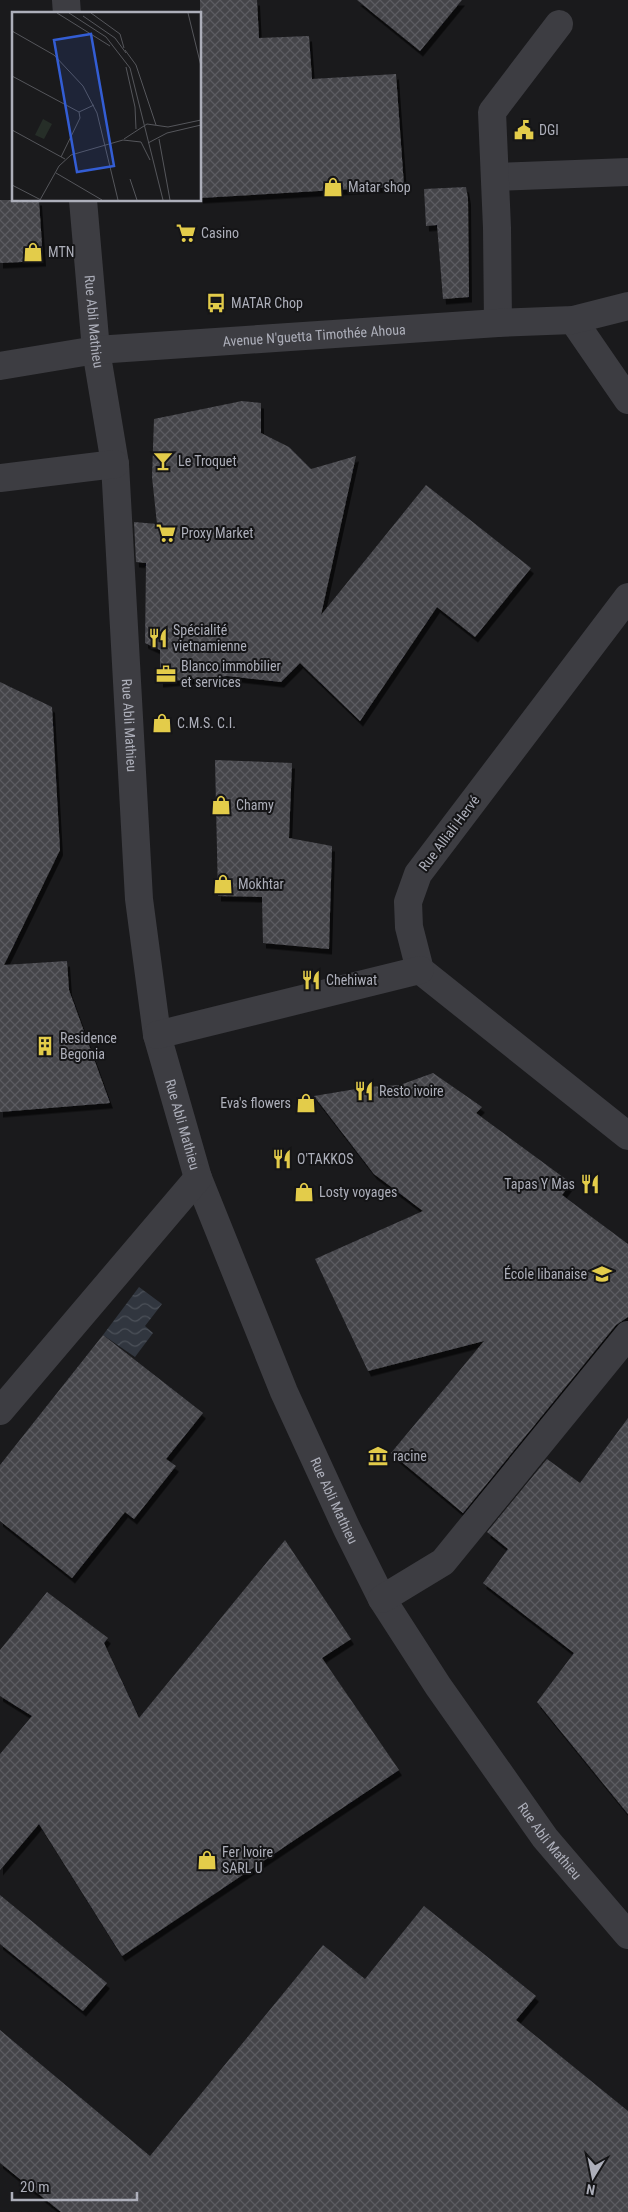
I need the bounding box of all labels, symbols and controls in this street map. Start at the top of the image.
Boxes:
inset map [12,12,201,201]
public building icon: DGI [513,119,535,141]
place label: DGI [539,122,559,138]
shop icon: Matar shop [322,176,344,198]
place label: Matar shop [348,179,411,195]
supermarket icon: Casino [175,222,197,244]
place label: Casino [201,225,239,241]
shop icon: MTN [22,241,44,263]
place label: MTN [48,244,74,260]
street label: Rue Abli Mathieu [82,274,107,369]
bus stop icon: MATAR Chop [205,292,227,314]
place label: MATAR Chop [231,295,303,311]
street label: Avenue N'guetta Timothée Ahoua [222,321,406,349]
bar icon: Le Troquet [152,450,174,472]
place label: Le Troquet [178,453,237,469]
supermarket icon: Proxy Market [155,522,177,544]
place label: Proxy Market [181,525,253,541]
place label: Spécialité vietnamienne [173,622,247,654]
restaurant icon: Spécialité vietnamienne [147,627,169,649]
place label: Blanco immobilier et services [181,658,281,690]
office icon: Blanco immobilier et services [155,663,177,685]
street label: Rue Abli Mathieu [119,678,140,773]
shop icon: C.M.S. C.I. [151,712,173,734]
place label: C.M.S. C.I. [177,715,236,731]
street label: Rue Alliali Hervé [415,792,483,874]
shop icon: Chamy [210,794,232,816]
place label: Chamy [236,797,274,813]
shop icon: Mokhtar [212,873,234,895]
place label: Mokhtar [238,876,284,892]
restaurant icon: Chehiwat [300,969,322,991]
place label: Chehiwat [326,972,377,988]
place label: Residence Begonia [60,1030,117,1062]
building icon: Residence Begonia [34,1035,56,1057]
street label: Rue Abli Mathieu [162,1077,203,1172]
restaurant icon: Resto ivoire [353,1080,375,1102]
place label: Resto ivoire [379,1083,444,1099]
shop icon: Eva's flowers [295,1092,317,1114]
place label: Eva's flowers [220,1095,291,1111]
restaurant icon: O'TAKKOS [271,1148,293,1170]
place label: O'TAKKOS [297,1151,353,1167]
restaurant icon: Tapas Y Mas [579,1173,601,1195]
place label: Tapas Y Mas [504,1176,575,1192]
shop icon: Losty voyages [293,1181,315,1203]
place label: Losty voyages [319,1184,397,1200]
school or university icon: École libanaise [591,1263,613,1285]
place label: École libanaise [504,1265,587,1282]
museum icon: racine [367,1445,389,1467]
place label: racine [393,1448,427,1464]
street label: Rue Abli Mathieu [307,1455,361,1546]
street label: Rue Abli Mathieu [515,1799,585,1883]
place label: Fer Ivoire SARL U [222,1844,273,1876]
shop icon: Fer Ivoire SARL U [196,1849,218,1871]
north arrow [568,2152,618,2202]
scale bar [12,2170,138,2202]
text: 20 m [20,2178,50,2196]
text: N [585,2181,596,2198]

